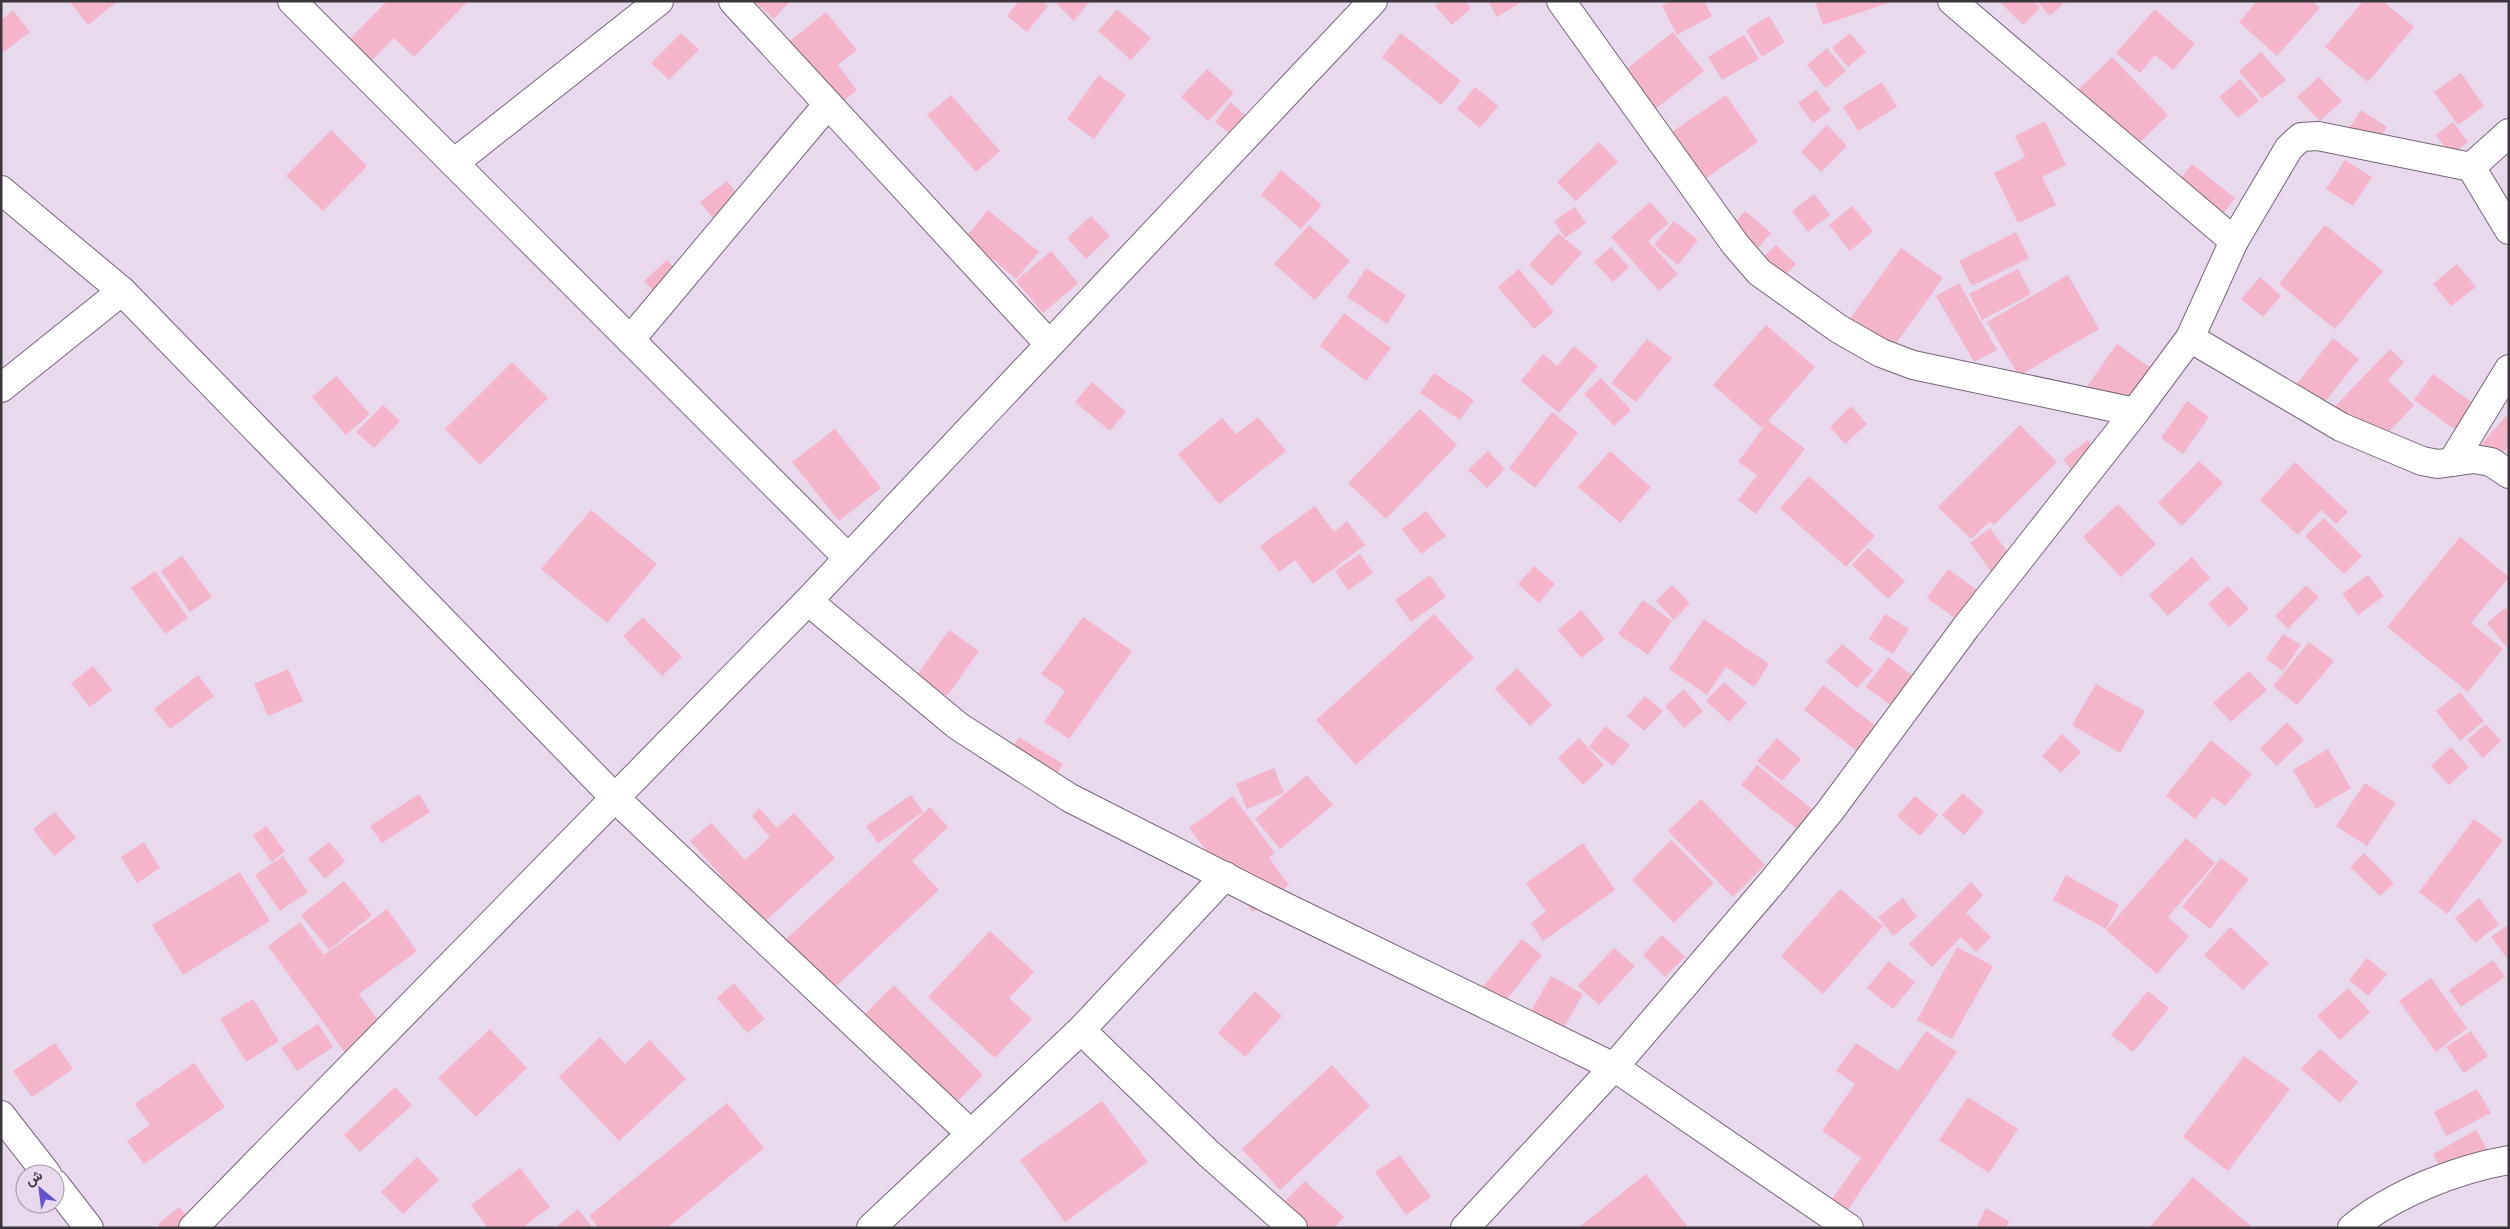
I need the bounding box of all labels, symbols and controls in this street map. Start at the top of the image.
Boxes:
north arrow [15,1164,65,1214]
text: ش [22,1166,46,1190]

